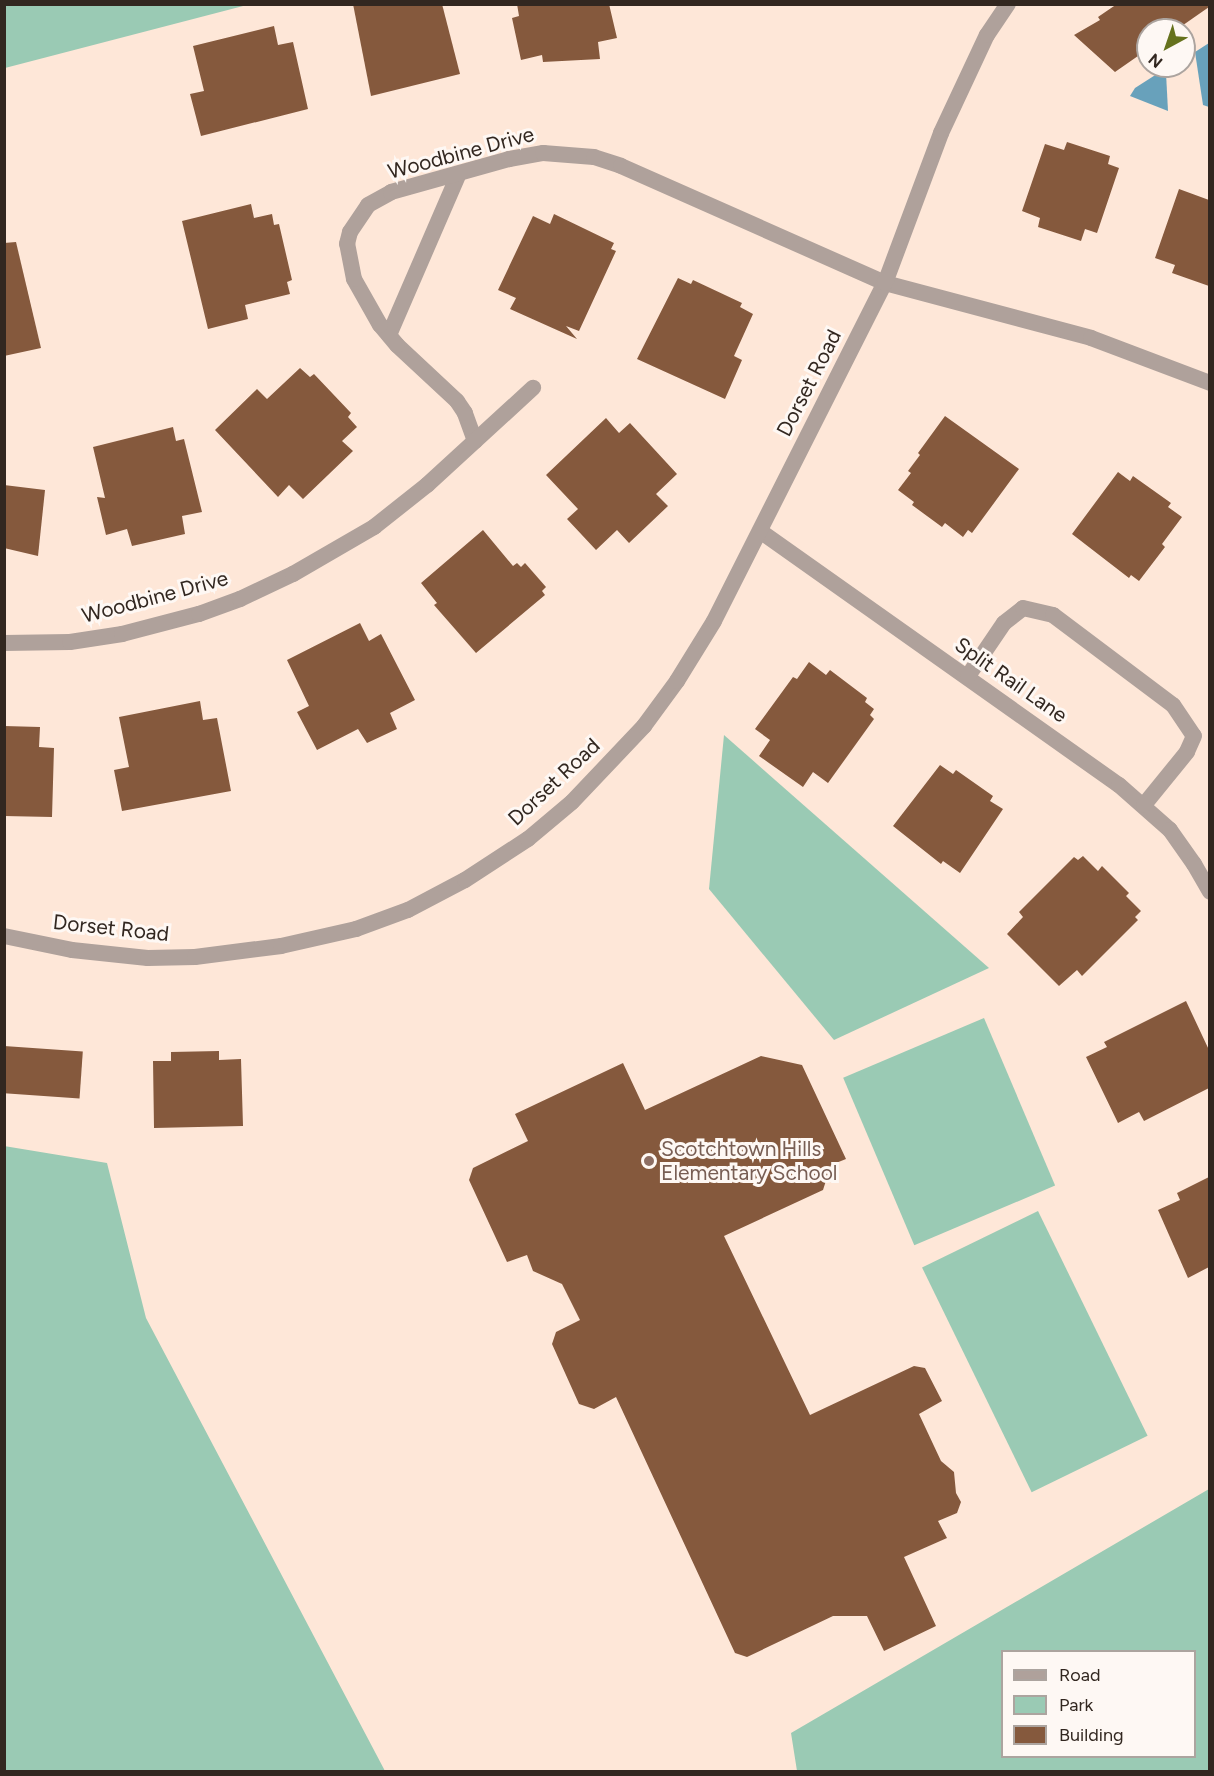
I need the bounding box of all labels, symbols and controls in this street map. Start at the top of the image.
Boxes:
north arrow [1136,18,1196,78]
text: N [1145,49,1166,72]
street label: Woodbine Drive [385,121,537,185]
street label: Dorset Road [771,325,847,441]
street label: Woodbine Drive [79,565,231,629]
street label: Split Rail Lane [950,632,1072,728]
street label: Dorset Road [503,733,605,831]
street label: Dorset Road [52,909,170,947]
place label: Scotchtown Hills Elementary School [661,1136,837,1186]
marker: Scotchtown Hills Elementary School [642,1154,656,1168]
legend [1001,1650,1196,1758]
text: Road [1059,1664,1100,1686]
text: Park [1059,1694,1093,1716]
text: Building [1059,1724,1124,1746]

